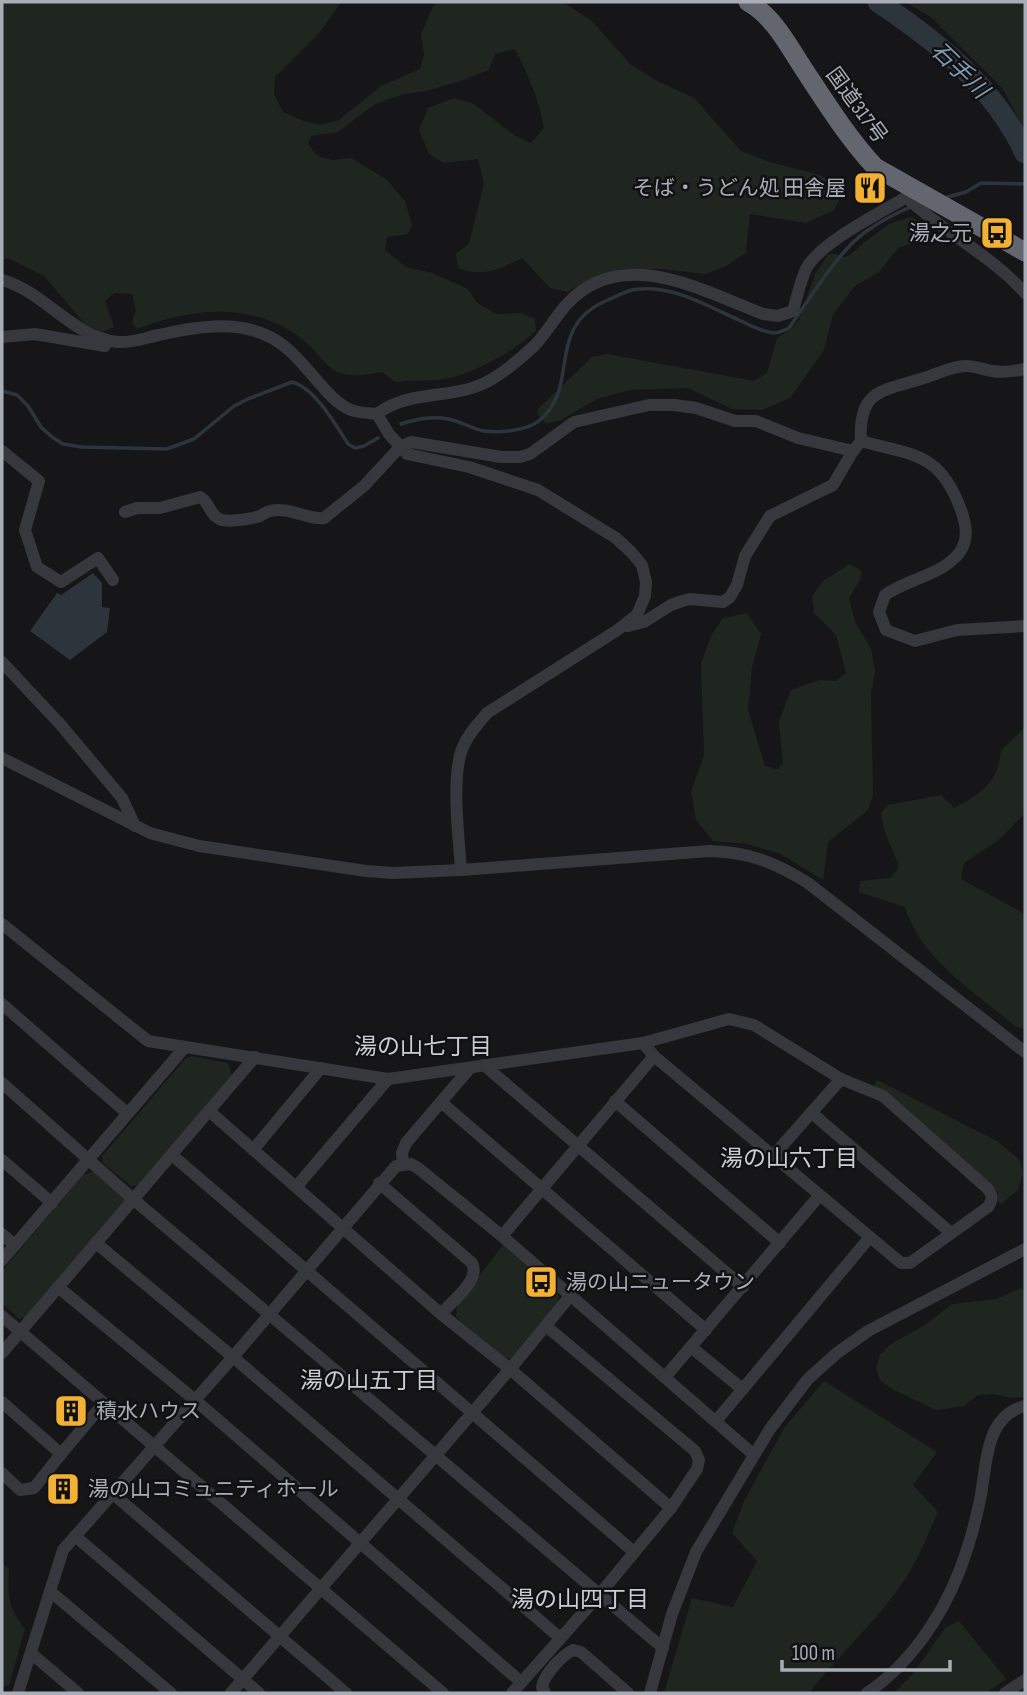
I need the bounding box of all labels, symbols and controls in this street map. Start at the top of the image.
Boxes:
water label: 石手川 [925,37,996,107]
street label: 国道317号 [821,63,892,148]
restaurant icon: そば・うどん処 田舎屋 [851,169,889,207]
place label: そば・うどん処 田舎屋 [633,176,846,201]
bus stop icon: 湯之元 [978,214,1016,252]
place label: 湯之元 [909,221,972,246]
district label: 湯の山七丁目 [354,1033,492,1061]
district label: 湯の山六丁目 [720,1145,858,1173]
bus stop icon: 湯の山ニュータウン [522,1263,560,1301]
place label: 湯の山ニュータウン [566,1270,755,1295]
district label: 湯の山五丁目 [300,1367,438,1395]
building icon: 積水ハウス [52,1392,90,1430]
place label: 積水ハウス [96,1399,201,1424]
building icon: 湯の山コミュニティホール [44,1470,82,1508]
place label: 湯の山コミュニティホール [88,1477,339,1502]
district label: 湯の山四丁目 [511,1586,649,1614]
scale bar [782,1628,950,1672]
text: 100 m [792,1641,835,1666]

